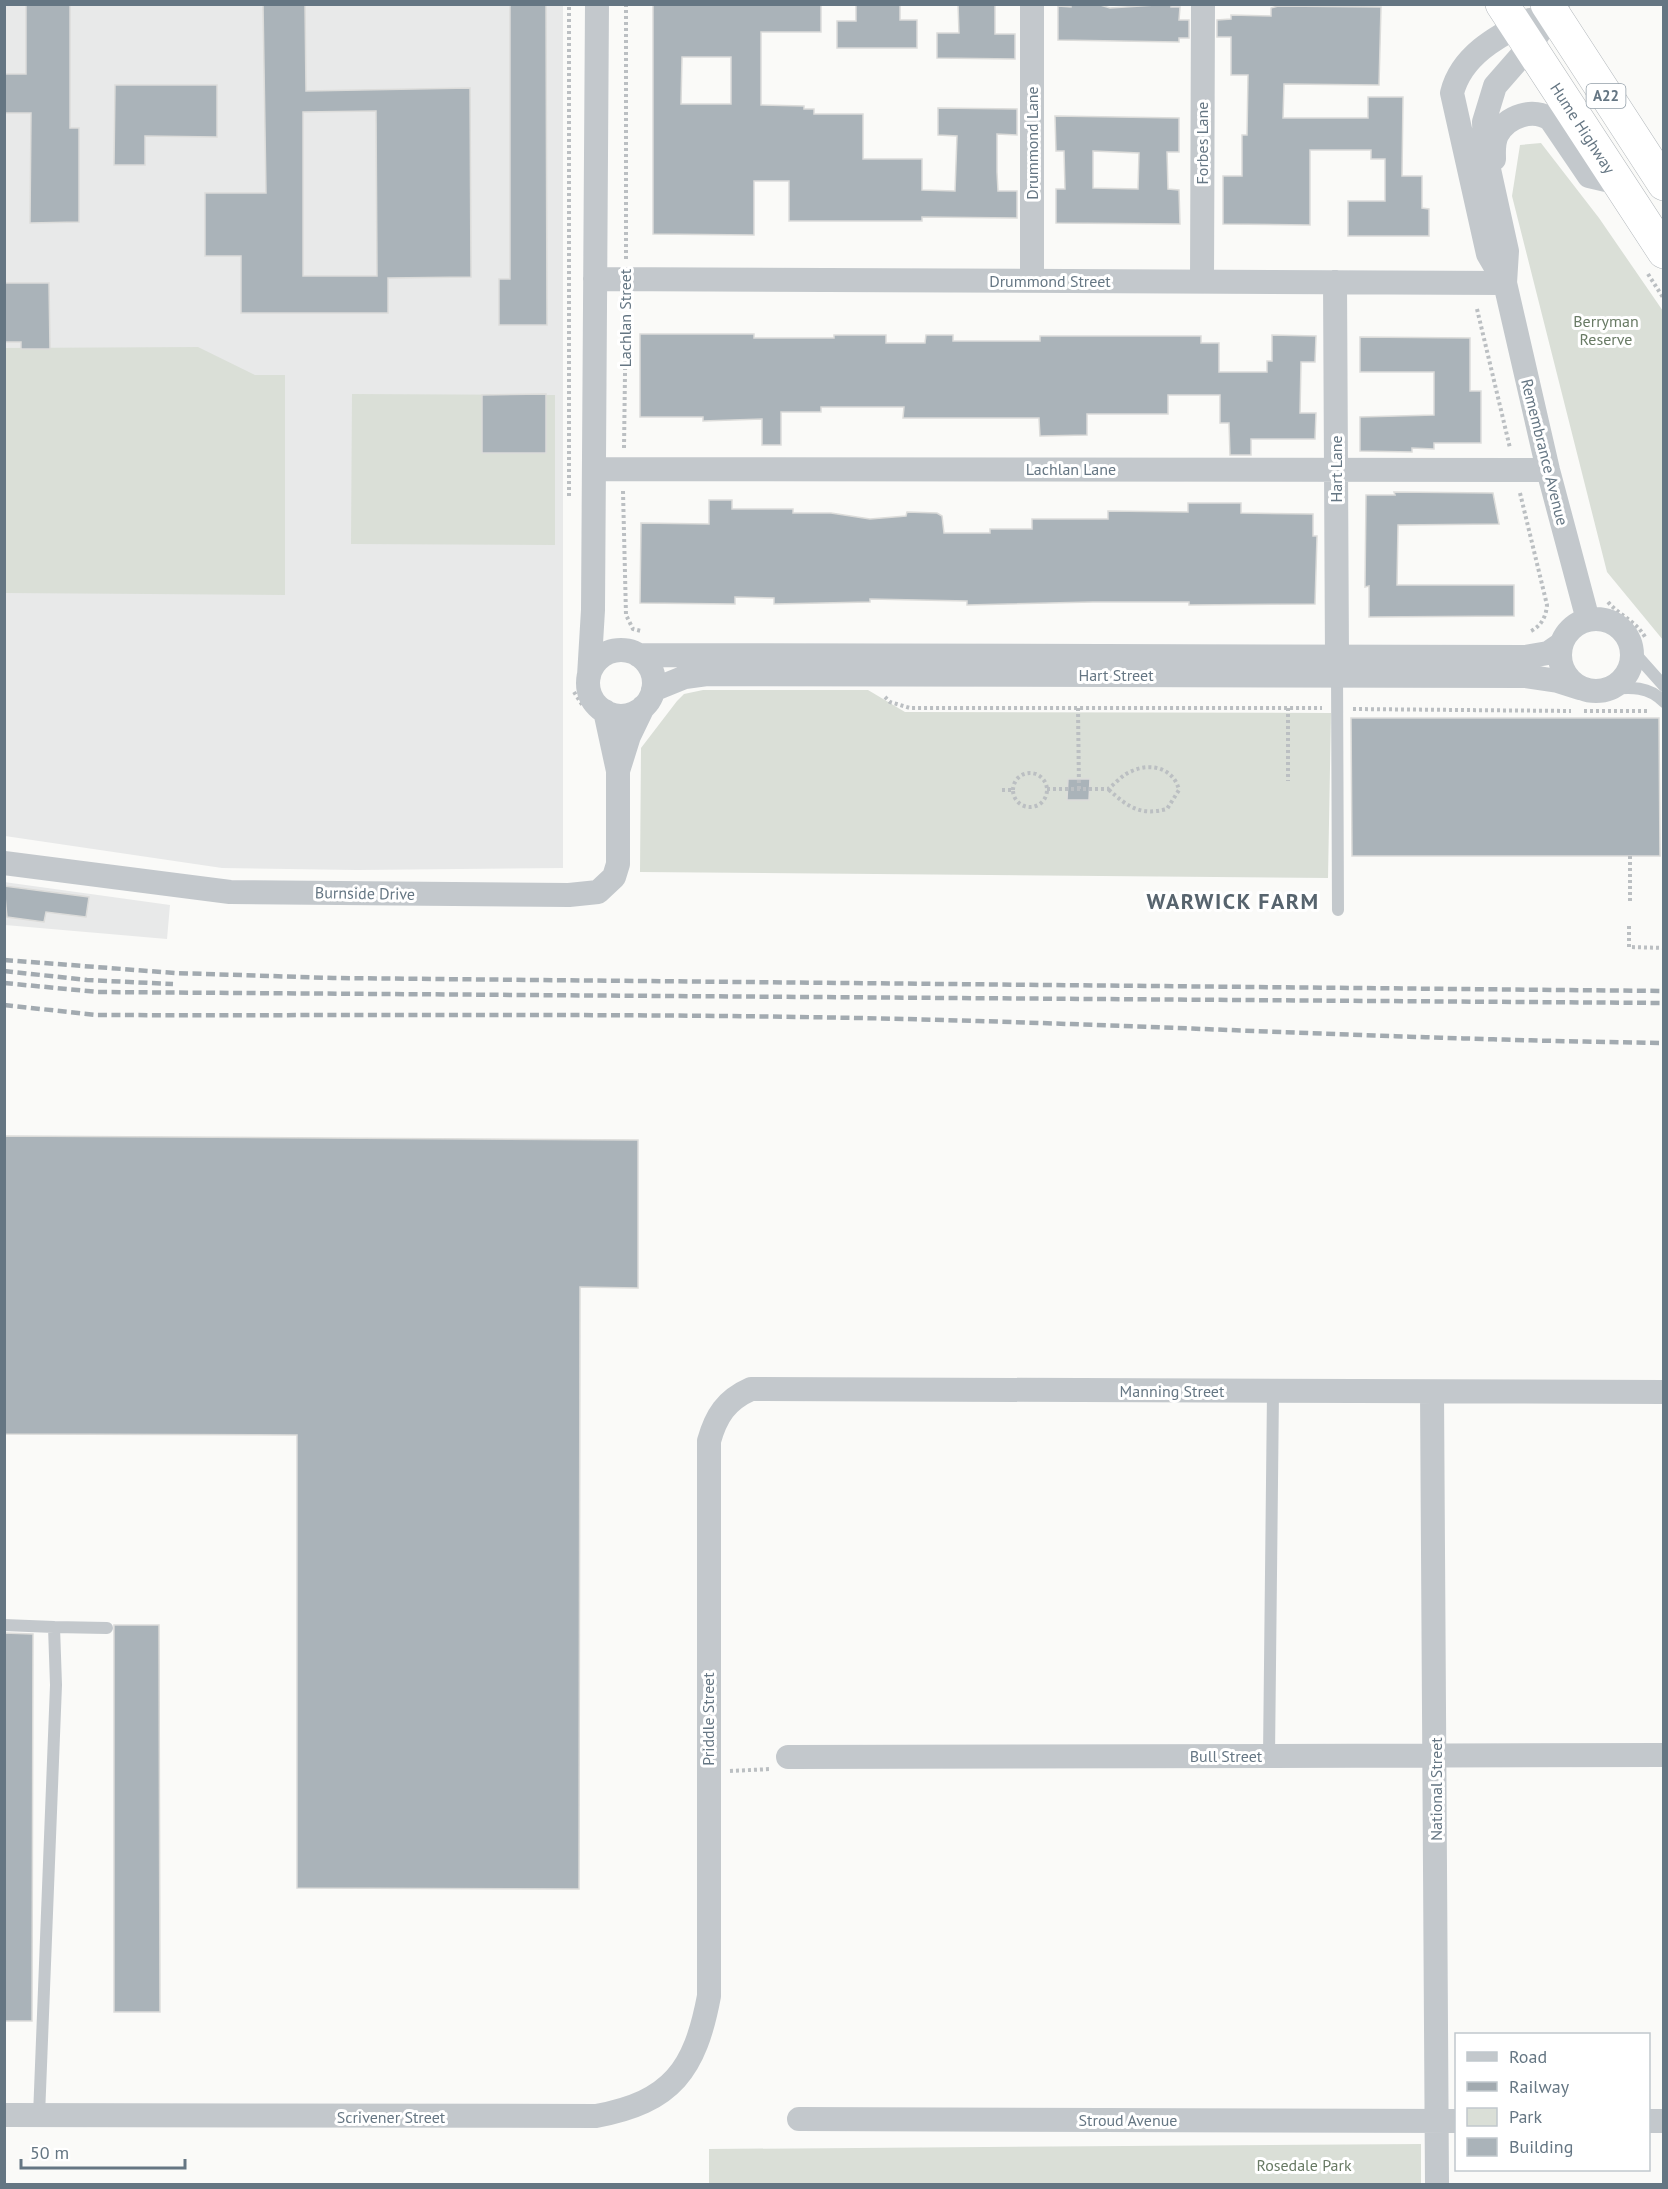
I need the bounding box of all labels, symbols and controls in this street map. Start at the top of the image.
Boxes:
street label: Hume Highway [1546,79,1620,178]
road number: A22 [1586,84,1626,108]
street label: Drummond Lane [1022,86,1042,200]
street label: Forbes Lane [1192,102,1212,184]
street label: Lachlan Street [615,268,635,367]
street label: Drummond Street [989,271,1111,291]
park label: Berryman Reserve [1573,311,1639,349]
street label: Remembrance Avenue [1517,377,1573,527]
street label: Hart Lane [1326,435,1346,503]
street label: Lachlan Lane [1026,459,1116,479]
street label: Hart Street [1078,665,1154,685]
street label: Burnside Drive [315,882,415,904]
district label: WARWICK FARM [1146,887,1320,915]
street label: Manning Street [1120,1381,1225,1401]
street label: Priddle Street [698,1672,718,1766]
street label: National Street [1426,1737,1446,1841]
street label: Bull Street [1190,1746,1263,1766]
legend [1455,2033,1650,2171]
text: Road [1509,2045,1547,2068]
text: Railway [1509,2075,1570,2098]
text: Park [1509,2105,1542,2128]
street label: Scrivener Street [337,2107,446,2127]
street label: Stroud Avenue [1079,2110,1177,2130]
scale bar [21,2132,184,2170]
text: Building [1509,2135,1573,2158]
text: 50 m [30,2141,69,2164]
park label: Rosedale Park [1256,2155,1352,2175]

